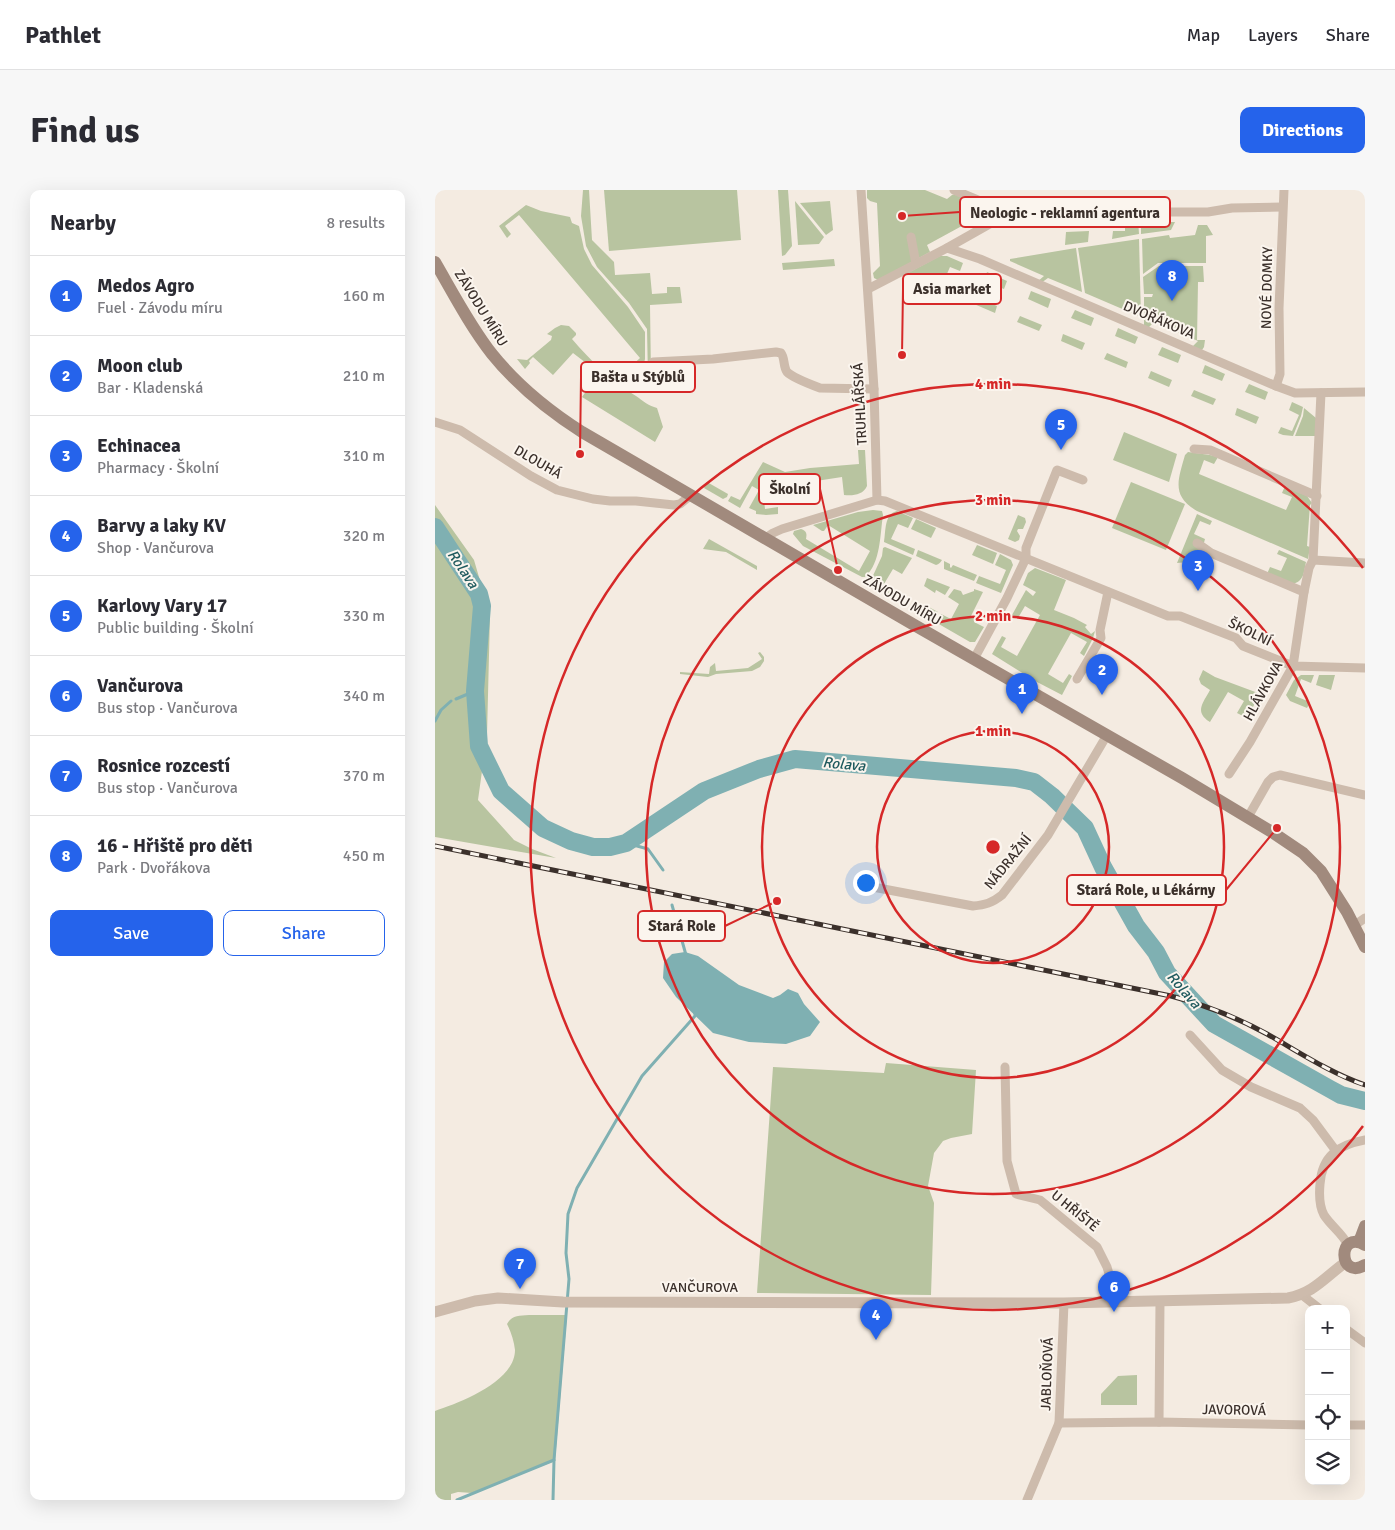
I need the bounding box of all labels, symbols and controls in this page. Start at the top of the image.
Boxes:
text: Pathlet [25,20,101,50]
text: Map [1187,24,1220,46]
text: Layers [1248,24,1298,46]
text: Share [1326,24,1370,46]
button: Directions [1240,107,1365,153]
text: Find us [30,109,140,152]
callout: Neologic - reklamní agentura [960,197,1170,227]
text: Neologic - reklamní agentura [970,204,1160,222]
text: Nearby [50,210,116,236]
text: 8 results [326,213,385,233]
street label: NOVÉ DOMKY [1258,247,1276,329]
pin: 8 [1156,260,1188,301]
street label: ZÁVODU MÍRU [451,266,511,350]
text: Medos Agro [97,274,194,298]
callout: Asia market [903,274,1001,304]
text: Asia market [913,280,991,298]
text: 1 [62,286,70,306]
text: 160 m [343,286,385,306]
street label: DVOŘÁKOVA [1121,297,1198,343]
text: Fuel · Závodu míru [97,298,223,318]
text: Moon club [97,354,183,378]
callout: Bašta u Stýblů [581,362,695,392]
street label: TRUHLÁŘSKÁ [849,362,871,446]
text: 2 [62,366,70,386]
text: 210 m [343,366,385,386]
text: Bašta u Stýblů [591,368,685,386]
text: 4 min [975,375,1011,393]
text: Bar · Kladenská [97,378,203,398]
pin: 5 [1045,409,1077,450]
text: Echinacea [97,434,181,458]
street label: DLOUHÁ [511,441,565,483]
text: 3 [62,446,70,466]
text: 310 m [343,446,385,466]
text: Pharmacy · Školní [97,458,219,478]
callout: Školní [759,474,820,504]
text: Školní [769,479,811,498]
text: 3 min [975,491,1011,509]
text: Barvy a laky KV [97,514,226,538]
text: 4 [62,526,70,546]
text: 320 m [343,526,385,546]
text: Shop · Vančurova [97,538,214,558]
water label: Rolava [444,546,483,592]
pin: 3 [1182,550,1214,591]
street label: ZÁVODU MÍRU [860,571,944,629]
text: Karlovy Vary 17 [97,594,227,618]
text: 5 [62,606,70,626]
text: 330 m [343,606,385,626]
text: 2 min [975,607,1011,625]
street label: ŠKOLNÍ [1226,614,1275,650]
text: Public building · Školní [97,618,254,638]
pin: 2 [1086,654,1118,695]
street label: HLÁVKOVA [1240,658,1287,724]
pin: 1 [1006,673,1038,714]
text: Vančurova [97,674,183,698]
text: 6 [62,686,70,706]
text: 340 m [343,686,385,706]
text: Bus stop · Vančurova [97,698,238,718]
text: 1 min [975,722,1011,740]
water label: Rolava [822,753,866,775]
text: Rosnice rozcestí [97,754,230,778]
text: 7 [62,766,70,786]
text: 370 m [343,766,385,786]
text: Bus stop · Vančurova [97,778,238,798]
street label: NÁDRAŽNÍ [981,830,1036,893]
text: 16 - Hřiště pro děti [97,834,253,858]
centre of rings [984,838,1002,856]
text: 8 [62,846,70,866]
text: 450 m [343,846,385,866]
text: Park · Dvořákova [97,858,211,878]
your location [853,870,879,896]
callout: Stará Role, u Lékárny [1067,875,1226,905]
text: Stará Role, u Lékárny [1077,881,1216,899]
button: Save [50,910,213,956]
button: Share [223,910,385,956]
callout: Stará Role [638,911,725,941]
text: Stará Role [648,917,716,935]
water label: Rolava [1163,968,1205,1012]
street label: U HŘIŠTĚ [1048,1187,1102,1235]
pin: 7 [504,1248,536,1289]
pin: 6 [1098,1271,1130,1312]
street label: VANČUROVA [662,1279,739,1296]
pin: 4 [860,1299,892,1340]
map controls [1305,1305,1350,1485]
button: + [1305,1305,1350,1350]
street label: JABLOŇOVÁ [1037,1336,1057,1411]
button: − [1305,1350,1350,1395]
button: locate [1305,1395,1350,1440]
street label: JAVOROVÁ [1202,1401,1267,1419]
button: layers [1305,1440,1350,1485]

